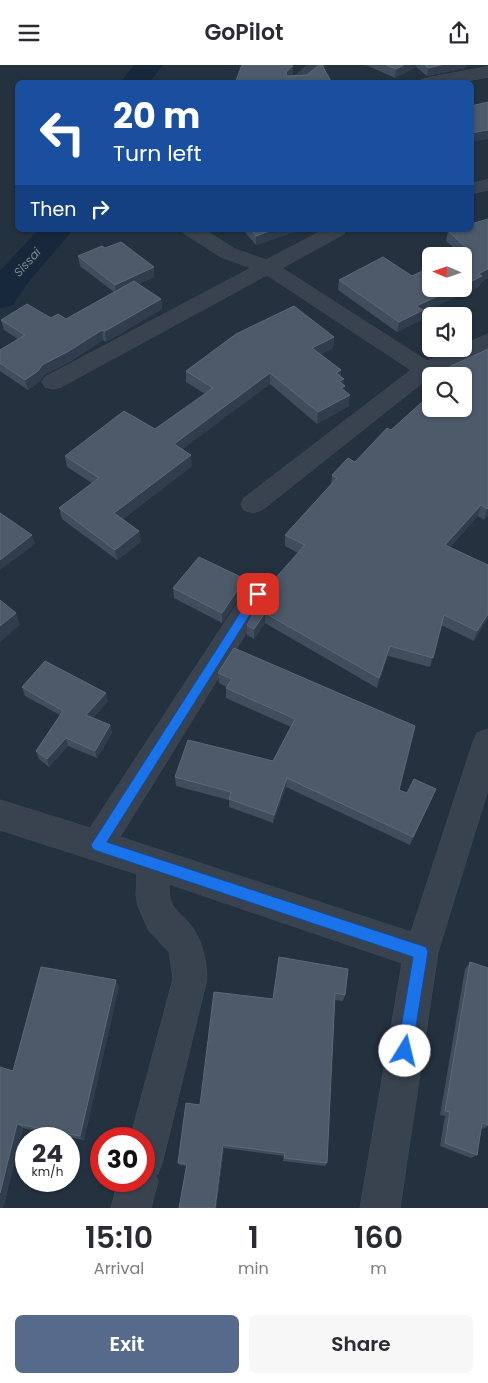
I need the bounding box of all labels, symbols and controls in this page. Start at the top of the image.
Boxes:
text: GoPilot [204,17,284,48]
icon: menu [15,19,43,47]
icon: share [445,19,473,47]
text: 20 m [113,91,200,140]
icon: left [30,100,95,165]
text: Turn left [113,138,201,169]
icon: right [86,195,114,223]
text: Then [30,196,76,223]
water label: Sissai [9,243,45,280]
north arrow [422,247,472,297]
map controls [422,247,472,417]
button: sound [422,307,472,357]
button: search [422,367,472,417]
pin [237,573,279,615]
icon: arrive [244,580,272,608]
position arrow [378,1024,430,1076]
speed limit sign: 30 [90,1127,155,1192]
text: 24 [32,1136,63,1171]
text: km/h [32,1163,63,1180]
text: 15:10 [85,1216,153,1259]
text: 1 [248,1216,259,1259]
text: 160 [354,1216,403,1259]
text: Arrival [94,1257,144,1280]
text: min [238,1257,269,1280]
text: m [370,1257,387,1280]
button: Exit [15,1315,239,1373]
button: Share [249,1315,473,1373]

